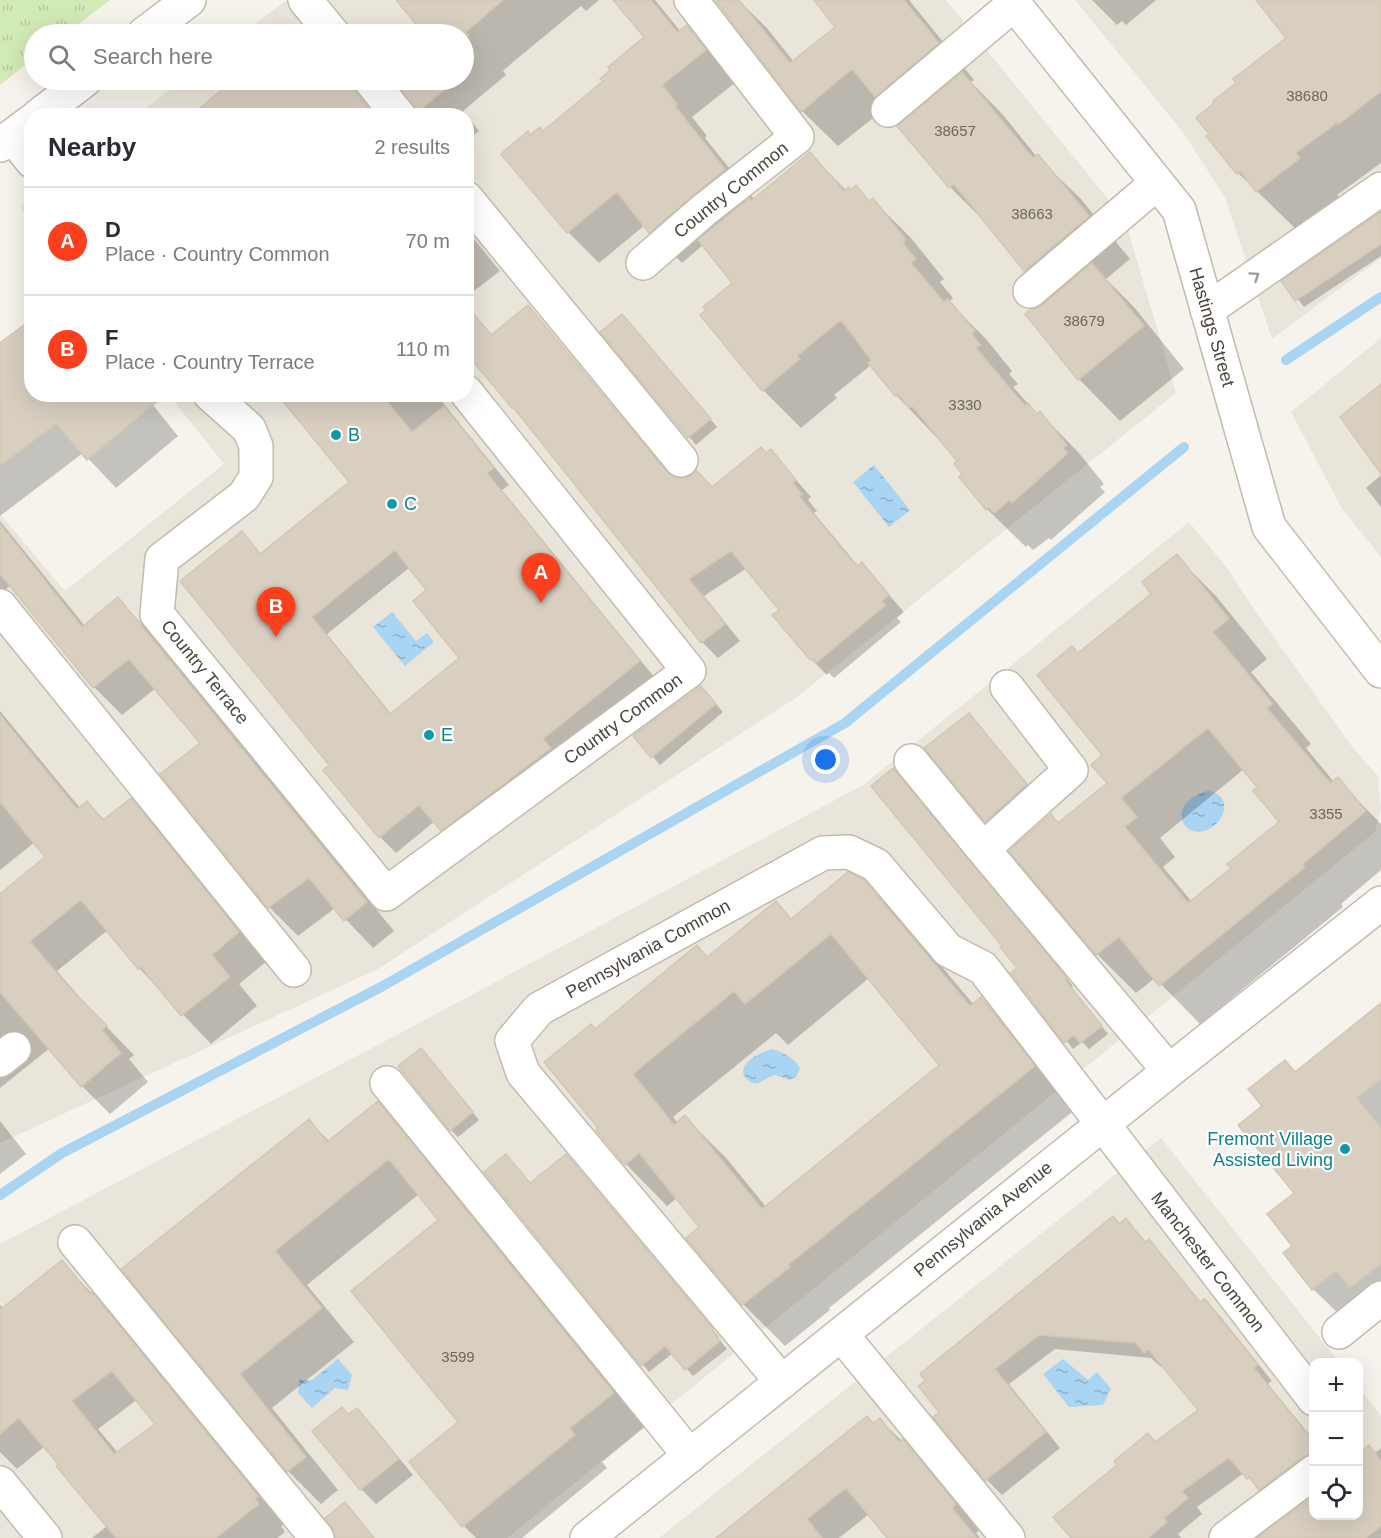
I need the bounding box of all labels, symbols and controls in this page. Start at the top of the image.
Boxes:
search box [24,24,474,90]
icon: search [45,41,78,74]
text: Search here [93,44,213,69]
house number: 38680 [1286,87,1328,104]
house number: 38657 [934,122,976,139]
text: Nearby [48,132,136,162]
text: 2 results [374,136,450,158]
street label: Country Common [670,138,792,242]
house number: 38663 [1011,205,1053,222]
text: D [105,217,121,242]
text: A [60,230,75,252]
text: 70 m [406,230,450,252]
text: Place · Country Common [105,243,330,265]
street label: Hastings Street [1185,265,1239,389]
one-way arrow [1248,272,1259,283]
house number: 38679 [1063,312,1105,329]
text: F [105,325,118,350]
text: B [60,338,75,360]
text: 110 m [396,338,450,360]
text: Place · Country Terrace [105,351,315,373]
house number: 3330 [948,396,982,413]
place label: B [348,425,360,445]
marker: B [329,428,343,442]
place label: C [404,494,417,514]
marker: C [385,497,399,511]
pin: A [522,554,560,603]
pin: B [256,588,296,637]
street label: Country Terrace [157,616,253,728]
street label: Country Common [560,669,686,769]
place label: E [441,725,453,745]
marker: E [422,728,436,742]
your location [811,745,840,774]
house number: 3355 [1309,805,1343,822]
street label: Pennsylvania Common [562,895,734,1003]
place label: Fremont Village Assisted Living [1207,1129,1333,1170]
marker: Fremont Village Assisted Living [1338,1142,1352,1156]
street label: Pennsylvania Avenue [910,1157,1056,1281]
street label: Manchester Common [1147,1188,1269,1336]
house number: 3599 [441,1348,475,1365]
map controls [1309,1358,1363,1520]
button: + [1309,1358,1363,1412]
button: − [1309,1412,1363,1466]
button: locate [1309,1466,1363,1520]

